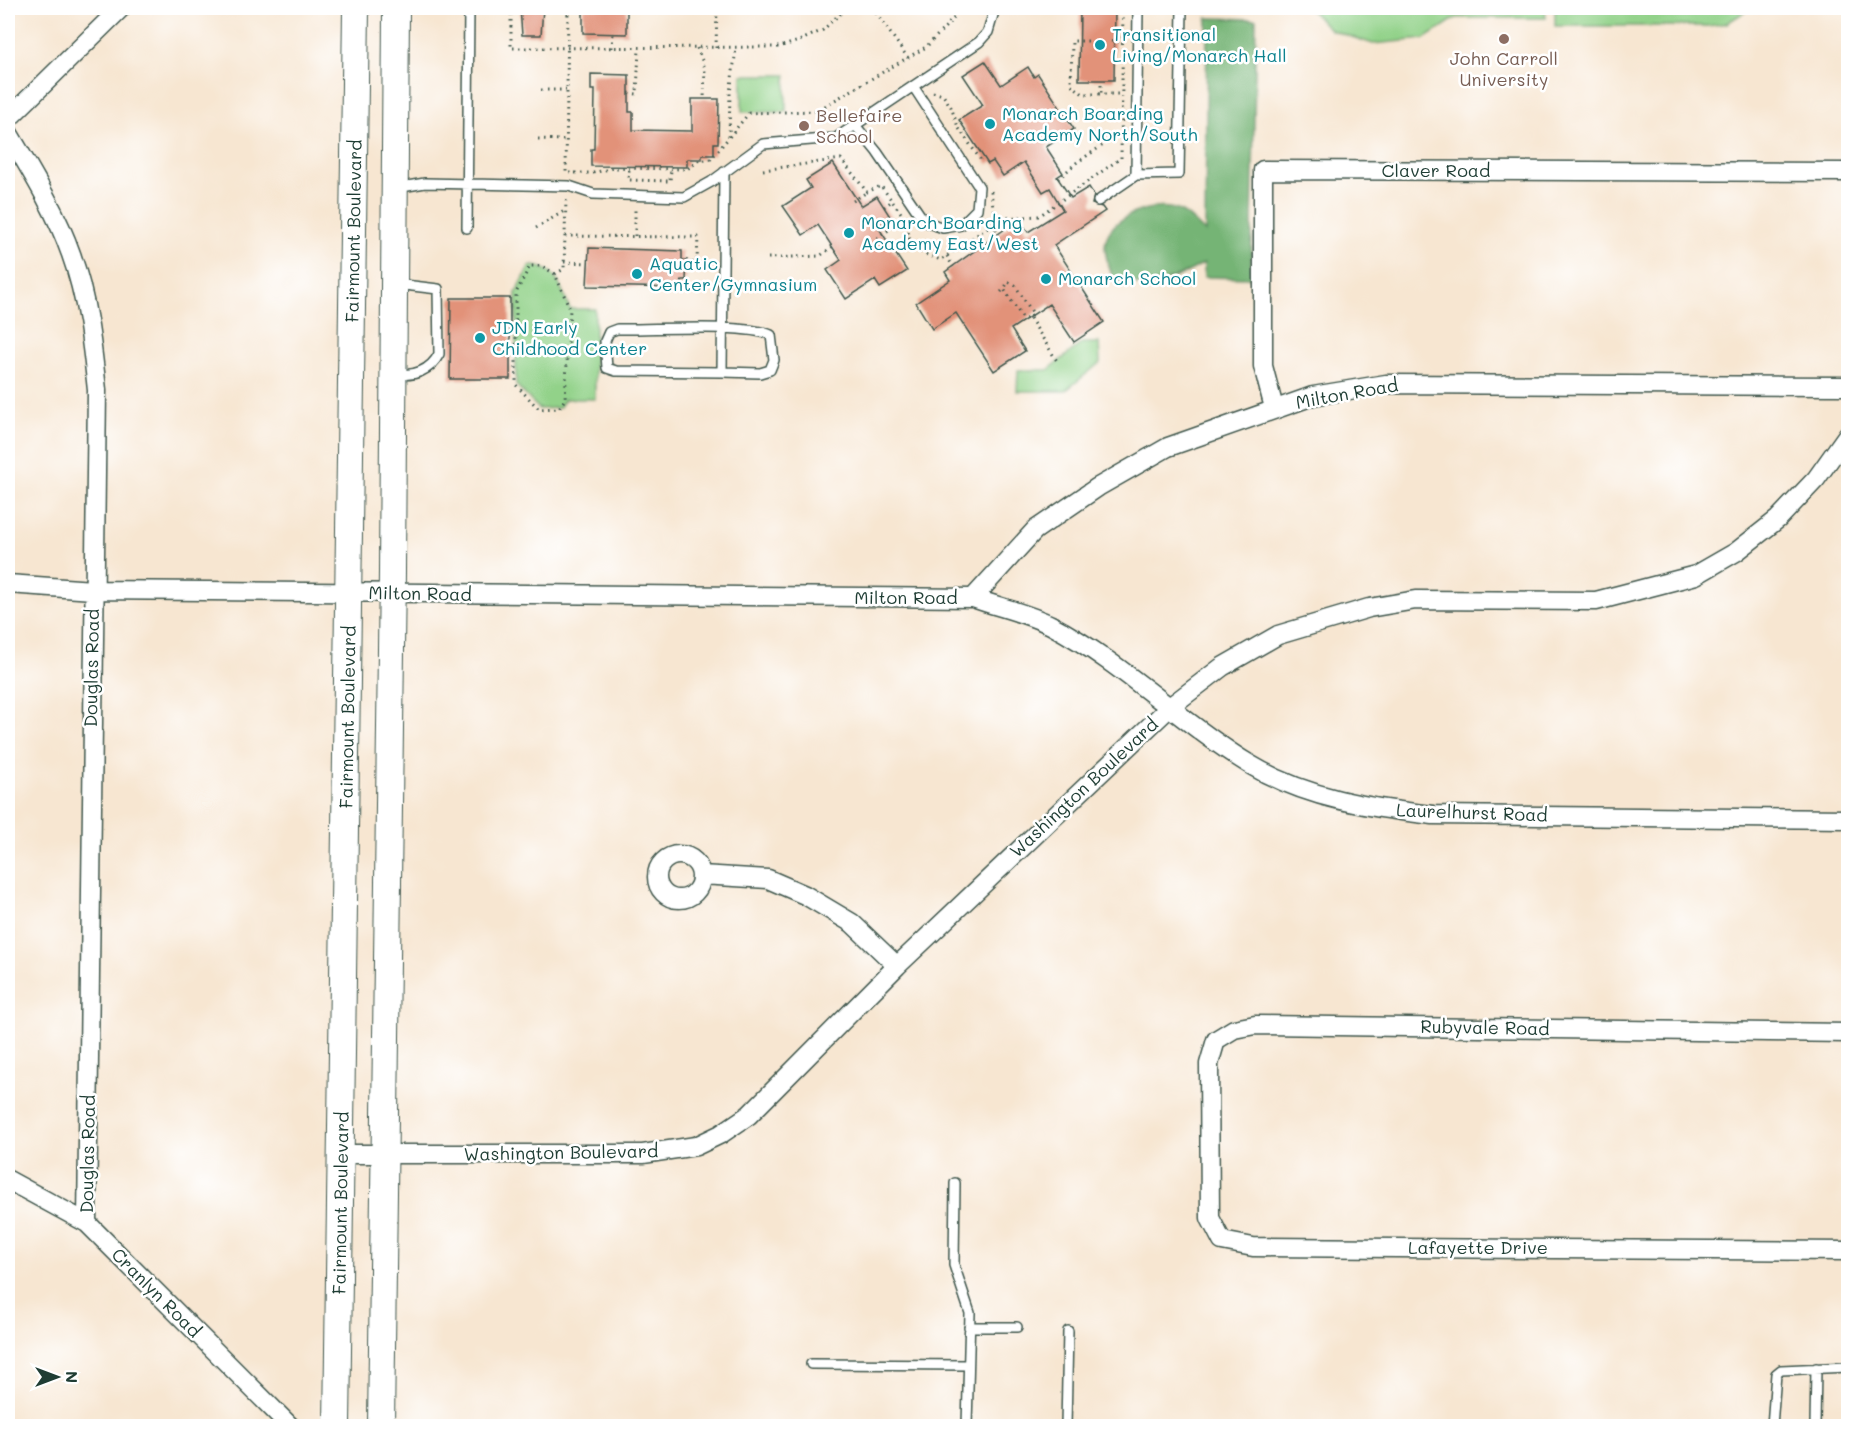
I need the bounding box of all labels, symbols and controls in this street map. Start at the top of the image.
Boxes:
place label: Transitional Living/Monarch Hall [1112,22,1287,67]
marker: John Carroll University [1497,32,1511,46]
marker: Transitional Living/Monarch Hall [1093,38,1107,52]
place label: John Carroll University [1450,46,1558,91]
place label: Monarch Boarding Academy North/South [1002,101,1198,146]
place label: Bellefaire School [816,103,902,148]
marker: Monarch Boarding Academy North/South [983,117,997,131]
marker: Bellefaire School [797,119,811,133]
street label: Fairmount Boulevard [339,139,367,323]
street label: Claver Road [1382,158,1490,182]
place label: Monarch Boarding Academy East/West [861,210,1039,255]
marker: Monarch Boarding Academy East/West [842,226,856,240]
place label: Aquatic Center/Gymnasium [649,251,817,296]
place label: Monarch School [1058,266,1196,290]
marker: Aquatic Center/Gymnasium [630,267,644,281]
marker: Monarch School [1039,272,1053,286]
place label: JDN Early Childhood Center [492,315,647,360]
marker: JDN Early Childhood Center [473,331,487,345]
street label: Milton Road [1294,372,1400,414]
street label: Milton Road [368,580,472,606]
street label: Milton Road [854,585,958,609]
street label: Douglas Road [78,609,104,727]
street label: Fairmount Boulevard [333,625,361,809]
street label: Washington Boulevard [1004,712,1163,862]
street label: Laurelhurst Road [1396,797,1548,827]
street label: Rubyvale Road [1420,1014,1550,1040]
street label: Douglas Road [74,1095,100,1213]
street label: Fairmount Boulevard [326,1111,354,1295]
street label: Washington Boulevard [463,1138,659,1166]
street label: Lafayette Drive [1408,1235,1548,1259]
street label: Cranlyn Road [107,1242,207,1342]
north arrow [27,1347,87,1407]
text: N [62,1371,83,1383]

